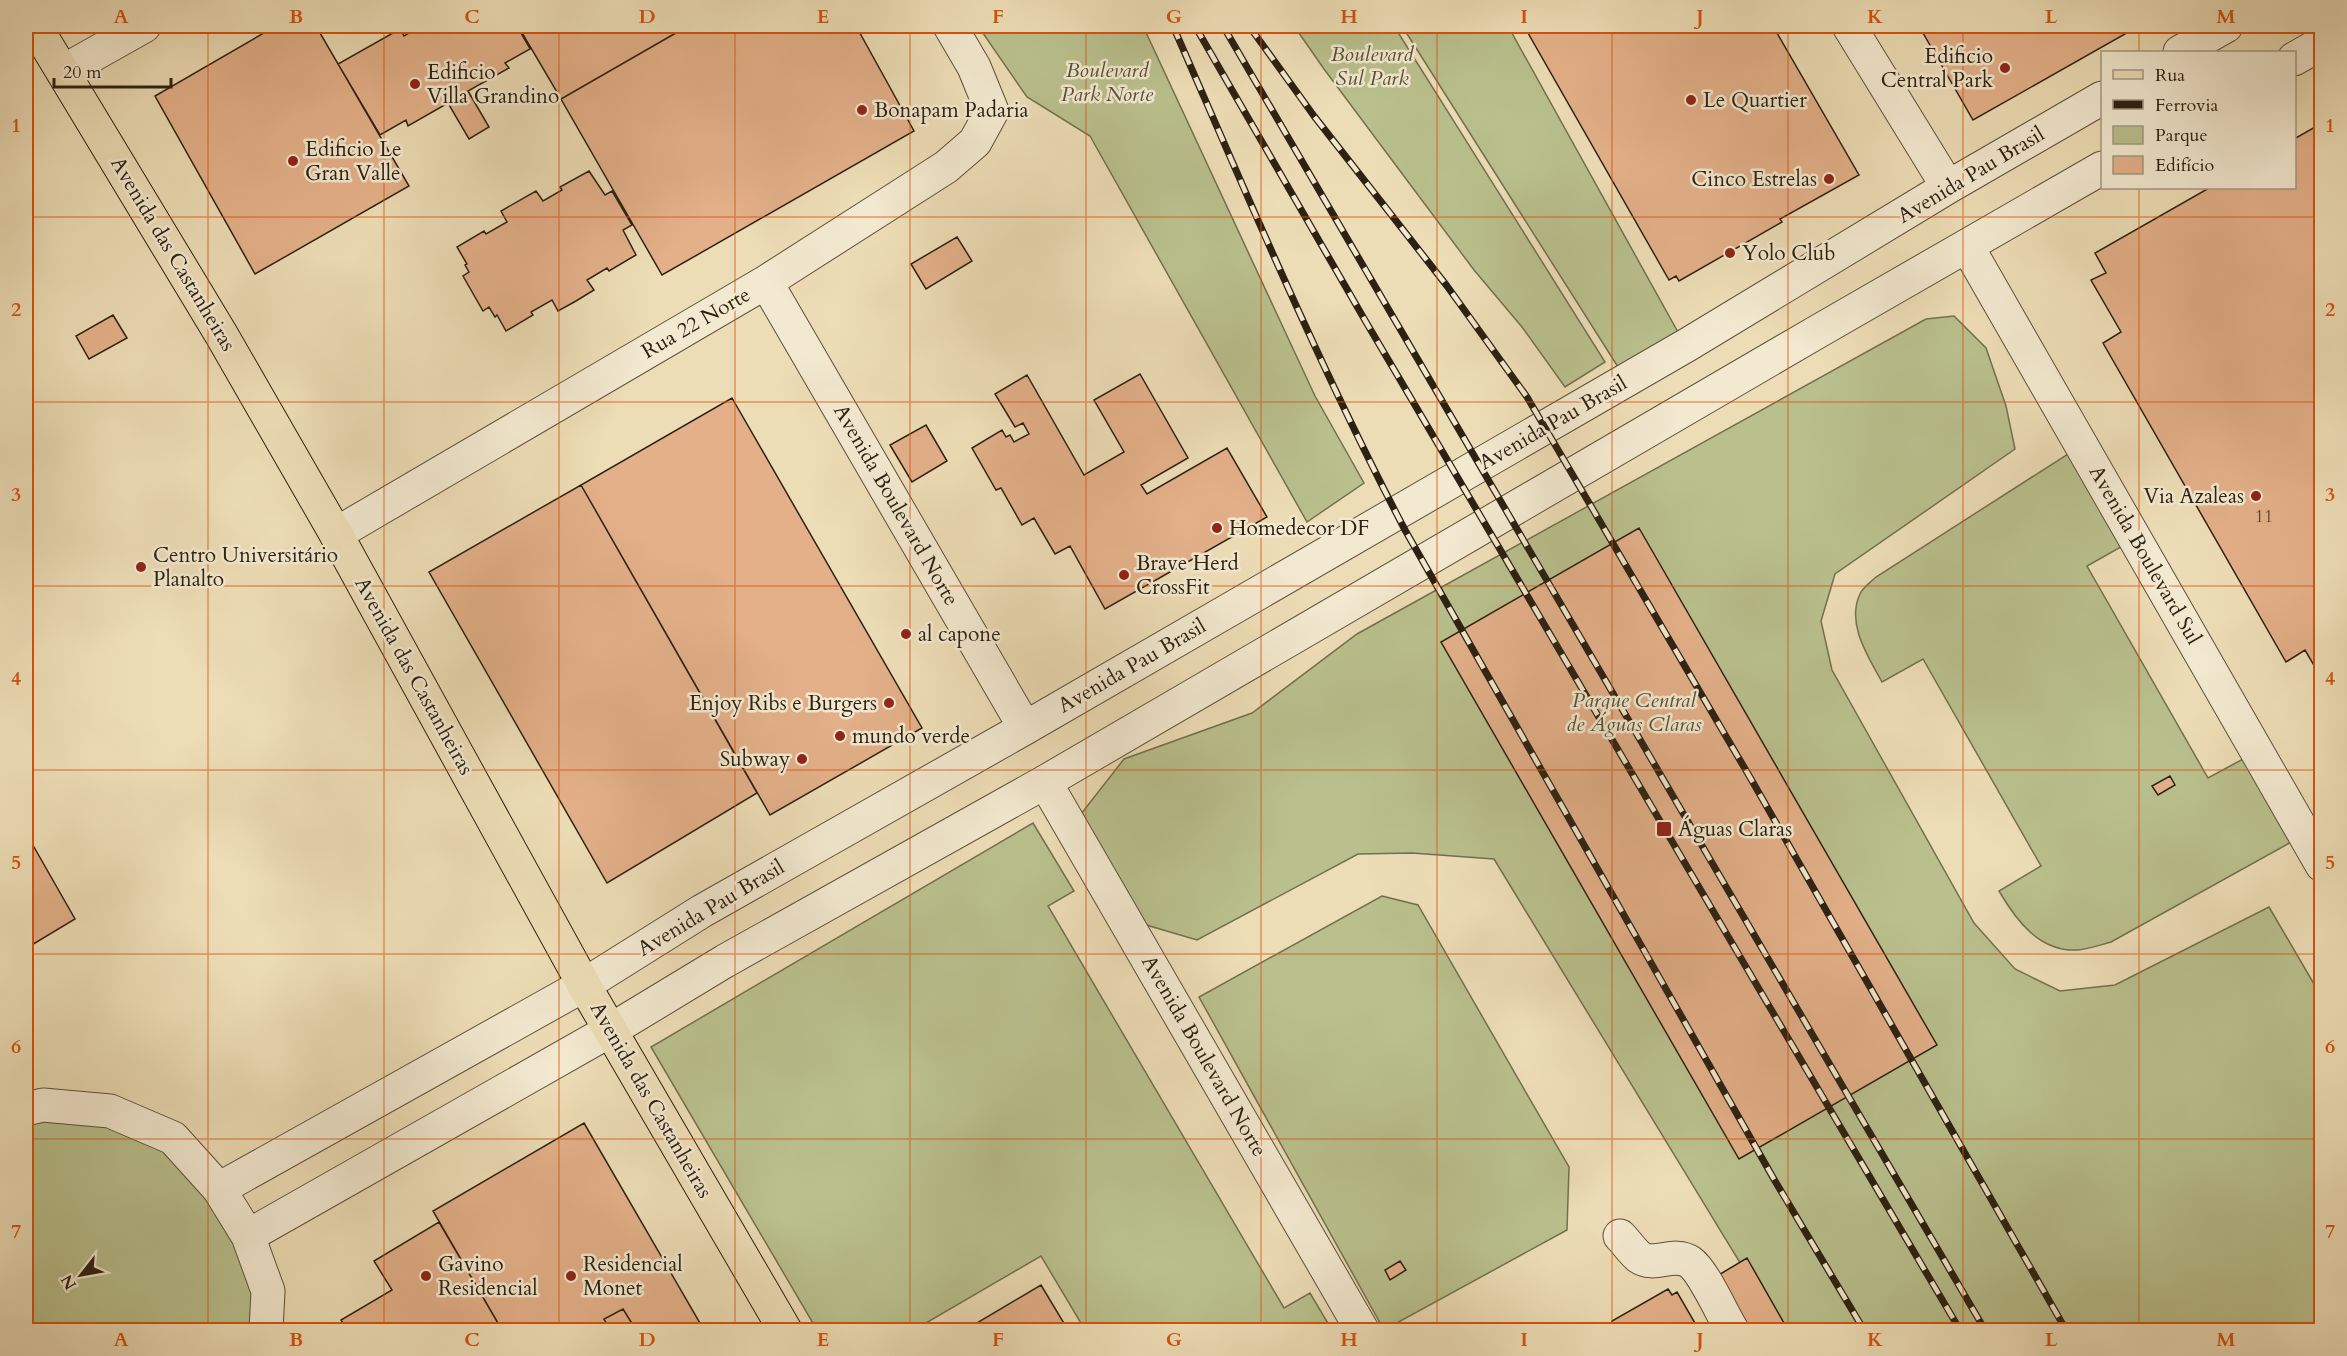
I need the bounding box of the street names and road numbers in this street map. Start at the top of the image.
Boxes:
street label: Avenida Pau Brasil [1892,120,2050,230]
street label: Avenida das Castanheiras [103,151,243,357]
street label: Rua 22 Norte [636,280,756,366]
street label: Avenida Pau Brasil [1474,369,1632,477]
street label: Avenida Boulevard Norte [826,399,966,611]
street label: Avenida Boulevard Sul [2082,460,2208,650]
street label: Avenida das Castanheiras [347,572,481,780]
street label: Avenida Pau Brasil [1053,612,1211,720]
street label: Avenida Pau Brasil [632,853,790,963]
street label: Avenida Boulevard Norte [1134,950,1274,1162]
street label: Avenida das Castanheiras [583,996,719,1204]

